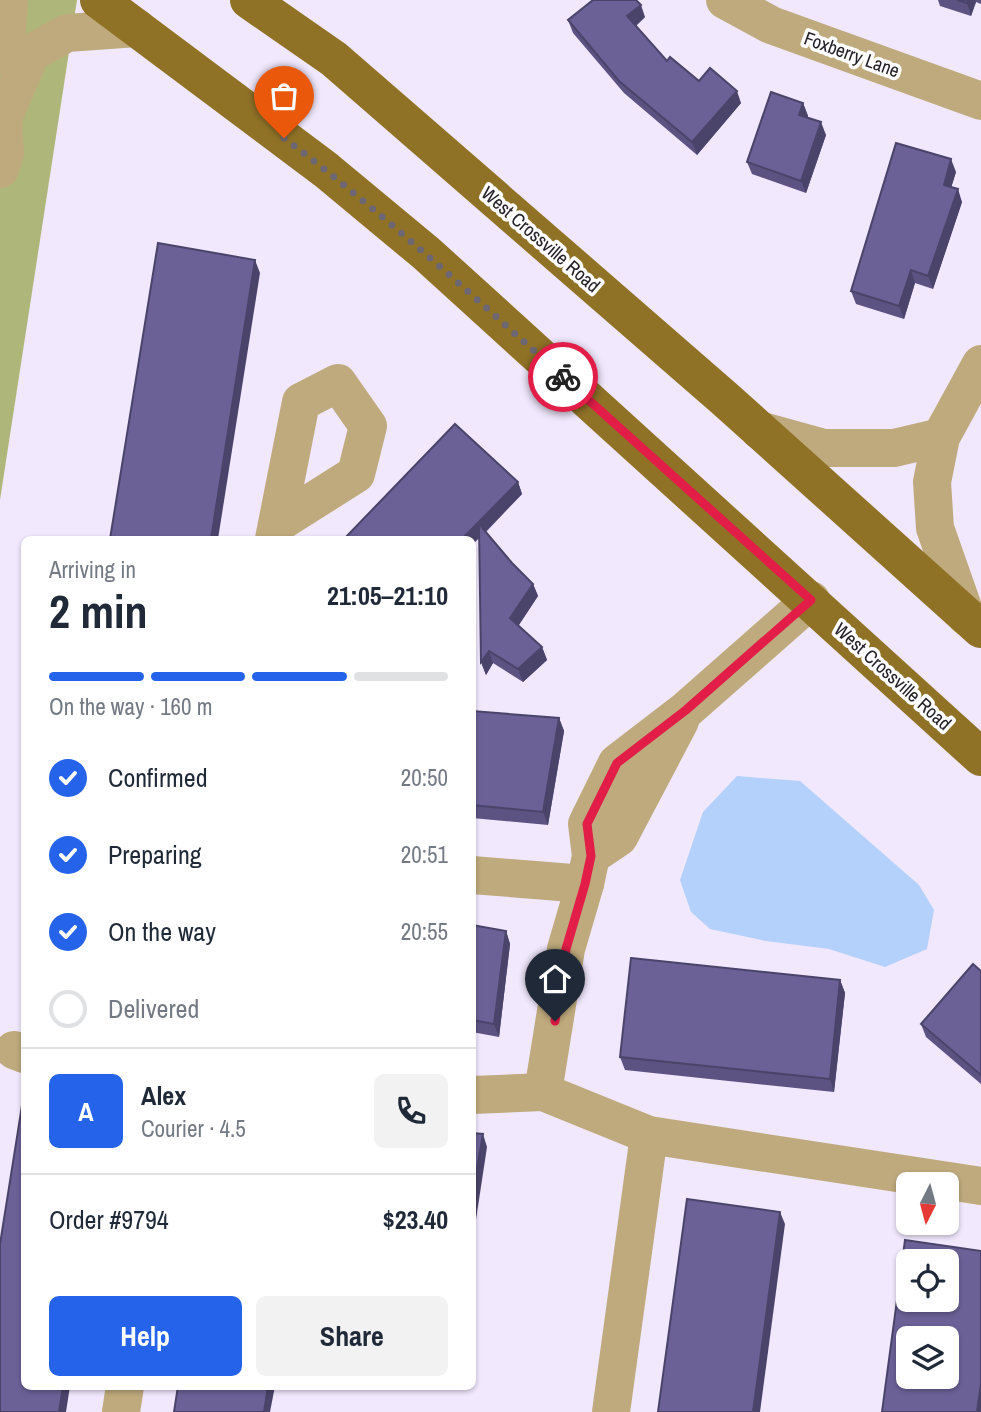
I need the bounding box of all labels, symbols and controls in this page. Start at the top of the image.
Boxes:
street label: Foxberry Lane [801,25,903,83]
pin [254,66,314,138]
icon: bag [265,77,303,115]
street label: West Crossville Road [476,180,606,298]
courier [528,342,598,412]
icon: bike [544,358,582,396]
text: Arriving in [49,554,136,585]
text: 21:05–21:10 [327,578,448,613]
text: 2 min [49,580,148,642]
street label: West Crossville Road [829,616,957,736]
text: On the way · 160 m [49,691,213,722]
icon: check [49,759,87,797]
text: Confirmed [108,760,208,795]
text: 20:50 [401,762,448,793]
icon: check [49,836,87,874]
text: Preparing [108,837,202,872]
text: 20:51 [401,839,448,870]
icon: check [49,913,87,951]
text: On the way [108,914,216,949]
text: 20:55 [401,916,448,947]
pin [525,949,585,1021]
icon: home [536,960,574,998]
text: Delivered [108,991,199,1026]
button: phone [374,1074,448,1148]
text: Alex [141,1078,186,1113]
text: A [78,1094,94,1129]
text: Courier · 4.5 [141,1113,246,1144]
north arrow [896,1172,959,1236]
map controls [896,1172,959,1389]
text: Order #9794 [49,1202,169,1237]
text: $23.40 [383,1202,448,1237]
button: locate [896,1249,959,1312]
button: Help [49,1296,242,1376]
button: Share [256,1296,448,1376]
button: layers [896,1326,959,1389]

